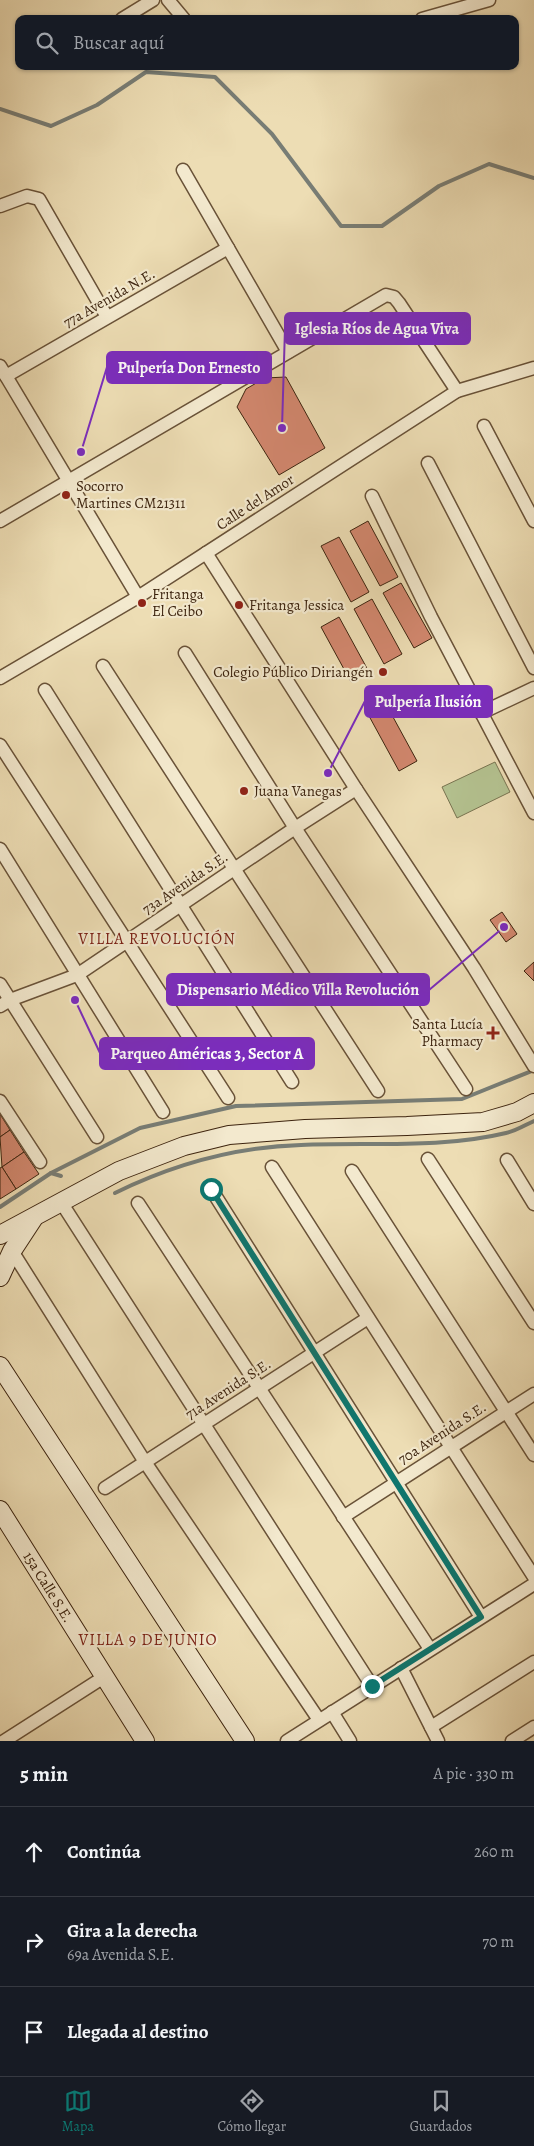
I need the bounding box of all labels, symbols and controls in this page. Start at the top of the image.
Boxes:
search box [15,15,519,70]
icon: search [33,29,61,57]
text: Buscar aquí [73,30,164,56]
street label: 77a Avenida N.E. [59,264,159,332]
callout: Iglesia Ríos de Agua Viva [285,313,470,344]
text: Iglesia Ríos de Agua Viva [295,318,460,340]
callout: Pulpería Don Ernesto [107,352,271,383]
text: Pulpería Don Ernesto [117,357,261,379]
street label: Calle del Amor [212,469,298,535]
place label: Socorro Martines CM21311 [76,476,185,513]
marker: Socorro Martines CM21311 [60,489,72,501]
place label: Fritanga El Ceibo [152,584,204,621]
place label: Fritanga Jessica [249,595,344,615]
marker: Fritanga El Ceibo [136,597,148,609]
marker: Fritanga Jessica [233,599,245,611]
place label: Colegio Público Diriangén [213,662,373,682]
marker: Colegio Público Diriangén [377,666,389,678]
callout: Pulpería Ilusión [365,686,492,717]
text: Pulpería Ilusión [374,691,482,713]
place label: Juana Vanegas [254,781,342,801]
marker: Juana Vanegas [238,785,250,797]
street label: 73a Avenida S.E. [138,847,232,919]
district label: VILLA REVOLUCIÓN [77,928,236,950]
callout: Dispensario Médico Villa Revolución [167,974,429,1005]
text: Dispensario Médico Villa Revolución [177,979,419,1001]
place label: Santa Lucía Pharmacy [412,1014,483,1051]
marker: Santa Lucía Pharmacy [487,1027,499,1039]
callout: Parqueo Américas 3, Sector A [100,1038,314,1069]
text: Parqueo Américas 3, Sector A [110,1043,305,1065]
route start [200,1178,223,1201]
street label: 71a Avenida S.E. [181,1354,275,1424]
street label: 70a Avenida S.E. [394,1397,490,1469]
street label: 15a Calle S.E. [19,1548,78,1626]
district label: VILLA 9 DE JUNIO [77,1629,218,1651]
route end [361,1675,384,1698]
text: 5 min [20,1760,68,1788]
text: A pie · 330 m [434,1763,514,1785]
icon: ahead [20,1838,48,1866]
text: Continúa [67,1839,141,1865]
text: 260 m [474,1841,514,1863]
text: Gira a la derecha [67,1918,198,1944]
icon: right [20,1928,48,1956]
text: 70 m [482,1931,514,1953]
text: 69a Avenida S.E. [67,1944,175,1966]
icon: arrive [20,2018,48,2046]
text: Llegada al destino [67,2019,209,2045]
tab: Mapa [62,2087,94,2136]
tab: Cómo llegar [218,2087,286,2136]
tab: Guardados [410,2087,472,2136]

